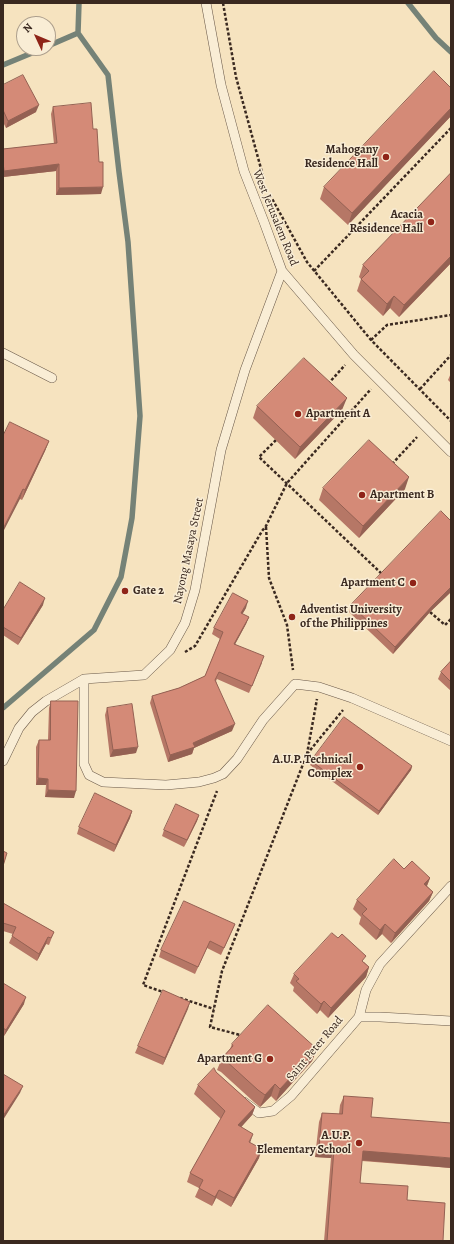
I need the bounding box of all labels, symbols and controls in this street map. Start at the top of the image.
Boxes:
north arrow [16,16,56,56]
text: N [20,20,36,36]
place label: Mahogany Residence Hall [304,143,378,171]
marker: Mahogany Residence Hall [381,152,391,162]
street label: West Jerusalem Road [249,168,301,268]
place label: Acacia Residence Hall [349,208,423,236]
marker: Acacia Residence Hall [426,217,436,227]
place label: Apartment A [306,407,370,421]
marker: Apartment A [293,409,303,419]
place label: Apartment B [370,488,434,502]
marker: Apartment B [357,490,367,500]
street label: Nayong Masaya Street [171,497,207,605]
place label: Apartment C [341,576,405,590]
marker: Apartment C [408,578,418,588]
place label: Gate 2 [133,584,164,598]
marker: Gate 2 [120,586,130,596]
place label: Adventist University of the Philippines [300,603,402,631]
marker: Adventist University of the Philippines [287,612,297,622]
place label: A.U.P. Technical Complex [272,753,352,781]
marker: A.U.P. Technical Complex [355,762,365,772]
street label: Saint Peter Road [284,1013,346,1085]
place label: Apartment G [197,1052,262,1066]
marker: Apartment G [265,1054,275,1064]
place label: A.U.P. Elementary School [257,1129,351,1157]
marker: A.U.P. Elementary School [354,1138,364,1148]

